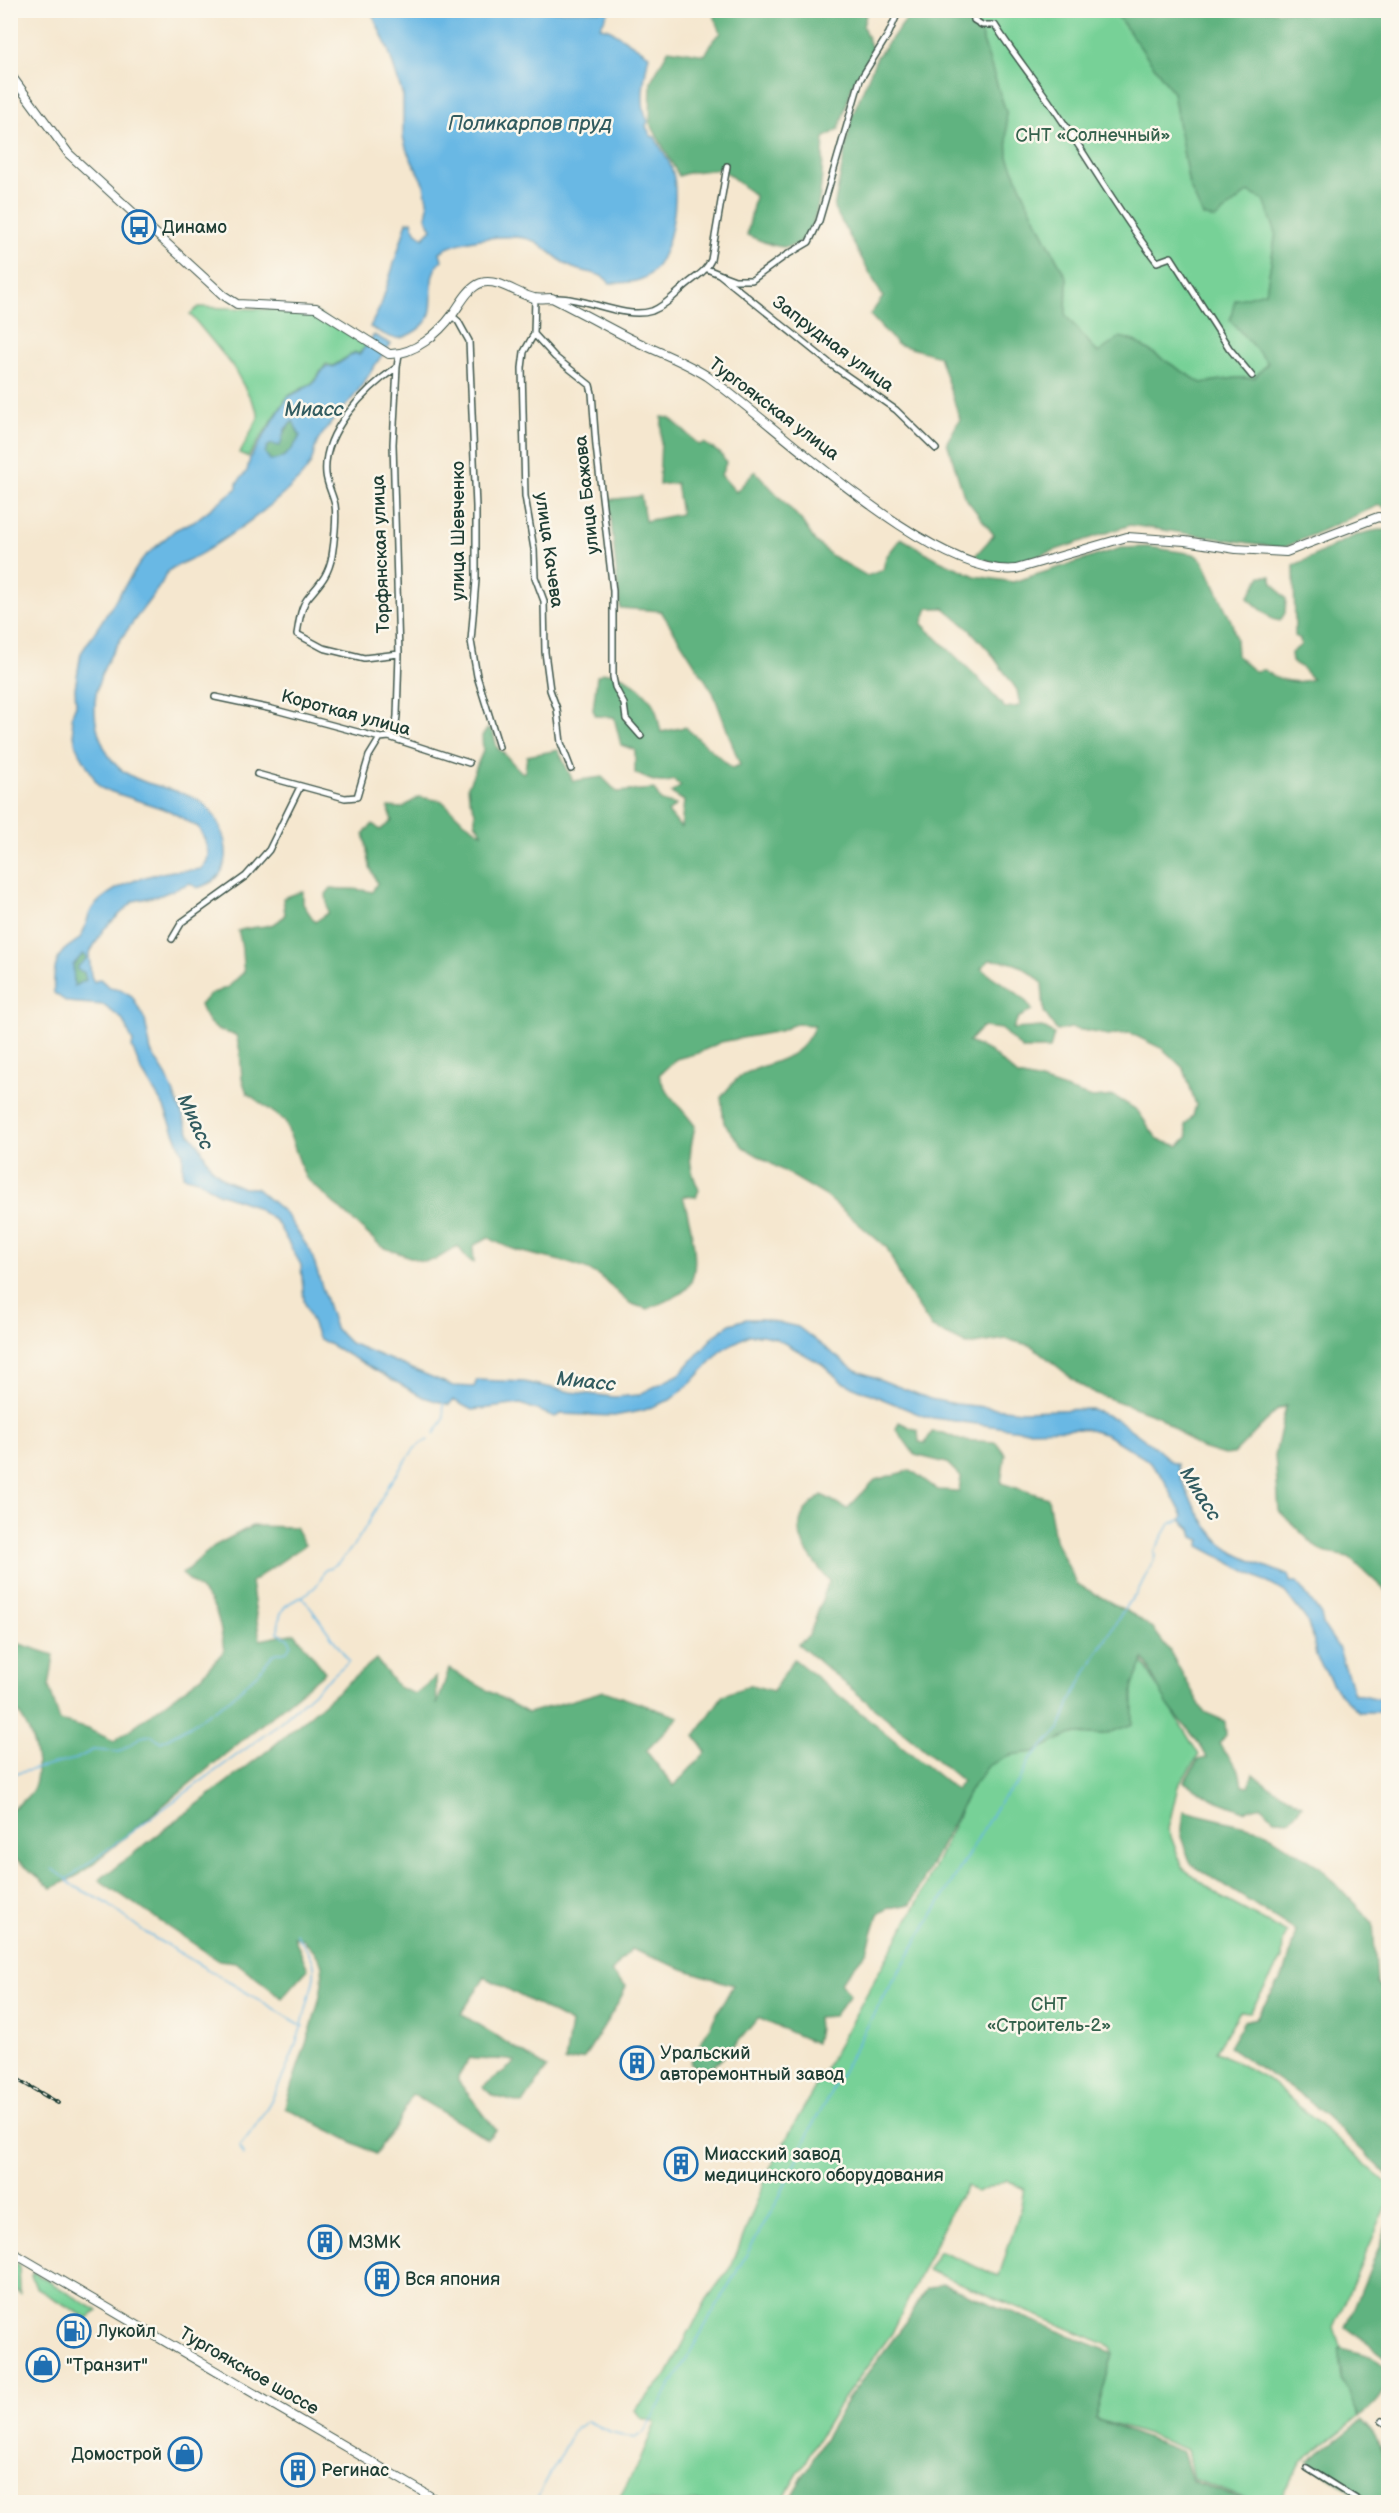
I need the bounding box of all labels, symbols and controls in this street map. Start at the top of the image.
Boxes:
water label: Поликарпов пруд [448,112,612,136]
park label: СНТ «Солнечный» [1016,125,1170,146]
bus stop icon: Динамо [121,209,157,245]
place label: Динамо [162,217,227,238]
street label: Запрудная улица [768,292,898,397]
street label: Тургоякская улица [705,353,844,465]
water label: Миасс [284,398,344,422]
street label: улица Бажова [570,434,604,555]
street label: улица Шевченко [448,461,469,601]
street label: Торфянская улица [368,474,394,634]
street label: улица Качева [531,491,568,609]
street label: Короткая улица [279,686,413,740]
water label: Миасс [172,1090,218,1154]
water label: Миасс [555,1367,617,1397]
water label: Миасс [1174,1462,1226,1526]
park label: СНТ «Строитель-2» [987,1994,1111,2036]
place label: Уральский авторемонтный завод [660,2043,844,2085]
building icon: Уральский авторемонтный завод [619,2045,655,2081]
place label: Миасский завод медицинского оборудования [704,2144,944,2186]
building icon: Миасский завод медицинского оборудования [663,2146,699,2182]
building icon: МЗМК [307,2224,343,2260]
place label: МЗМК [348,2232,401,2253]
building icon: Вся япония [364,2261,400,2297]
place label: Вся япония [405,2269,500,2290]
fuel station icon: Лукойл [56,2313,92,2349]
place label: Лукойл [96,2321,156,2342]
street label: Тургоякское шоссе [176,2323,322,2419]
shop icon: "Транзит" [25,2347,61,2383]
place label: "Транзит" [66,2355,148,2376]
shop icon: Домострой [167,2436,203,2472]
place label: Домострой [72,2444,162,2465]
building icon: Регинас [280,2452,316,2488]
place label: Регинас [321,2460,389,2481]

